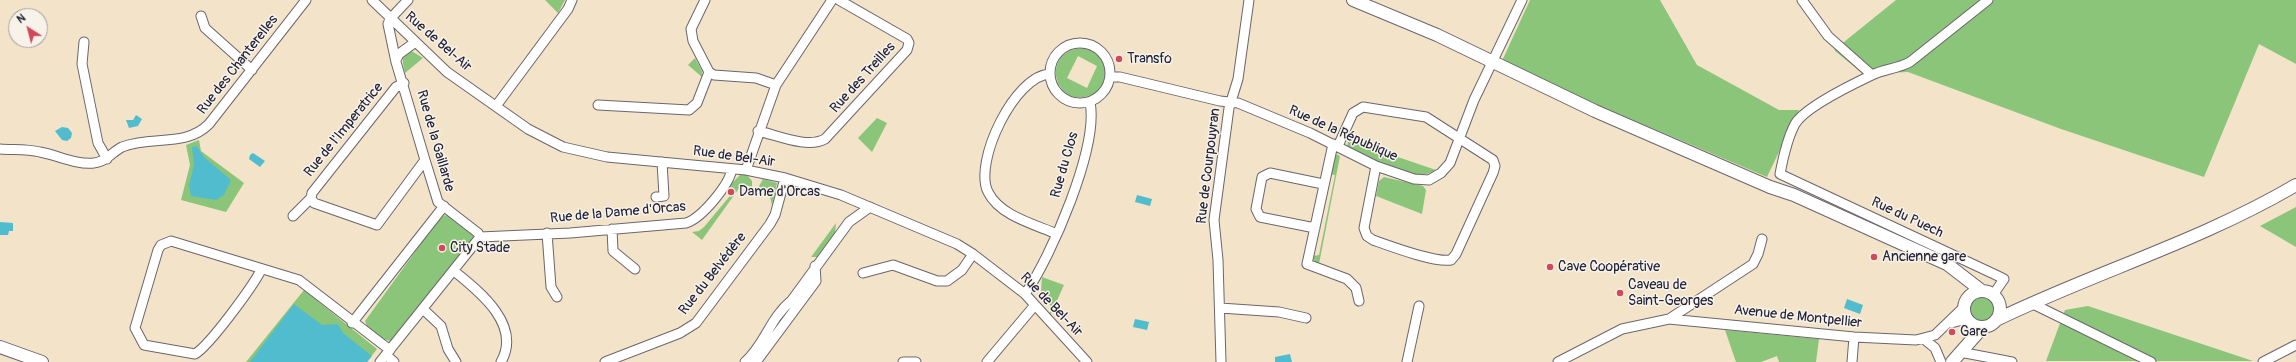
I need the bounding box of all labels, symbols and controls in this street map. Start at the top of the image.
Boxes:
north arrow [8,8,48,48]
street label: Rue de Bel-Air [401,9,475,75]
text: N [14,11,28,26]
street label: Rue des Chanterelles [194,12,282,118]
street label: Rue des Treilles [827,39,899,117]
place label: Transfo [1127,51,1172,67]
marker: Transfo [1114,54,1124,64]
street label: Rue de l'Imperatrice [301,80,387,180]
street label: Rue de la Gaillarde [412,88,458,194]
street label: Rue de la République [1286,102,1400,166]
street label: Rue de Courpouyran [1194,107,1224,225]
street label: Rue du Clos [1048,130,1082,200]
street label: Rue de Bel-Air [692,143,776,171]
place label: Dame d'Orcas [739,184,820,200]
marker: Dame d'Orcas [726,187,736,197]
street label: Rue du Puech [1868,194,1946,242]
street label: Rue de la Dame d'Orcas [550,199,686,227]
street label: Rue du Belvédère [676,229,750,319]
place label: City Stade [450,240,510,256]
marker: City Stade [437,243,447,253]
place label: Ancienne gare [1882,249,1966,265]
marker: Ancienne gare [1869,252,1879,262]
place label: Cave Coopérative [1558,259,1660,275]
marker: Cave Coopérative [1545,262,1555,272]
street label: Rue de Bel-Air [1016,269,1086,341]
place label: Caveau de Saint-Georges [1628,277,1713,310]
marker: Caveau de Saint-Georges [1615,288,1625,298]
street label: Avenue de Montpellier [1733,302,1863,332]
place label: Gare [1960,324,1987,340]
marker: Gare [1947,327,1957,337]

